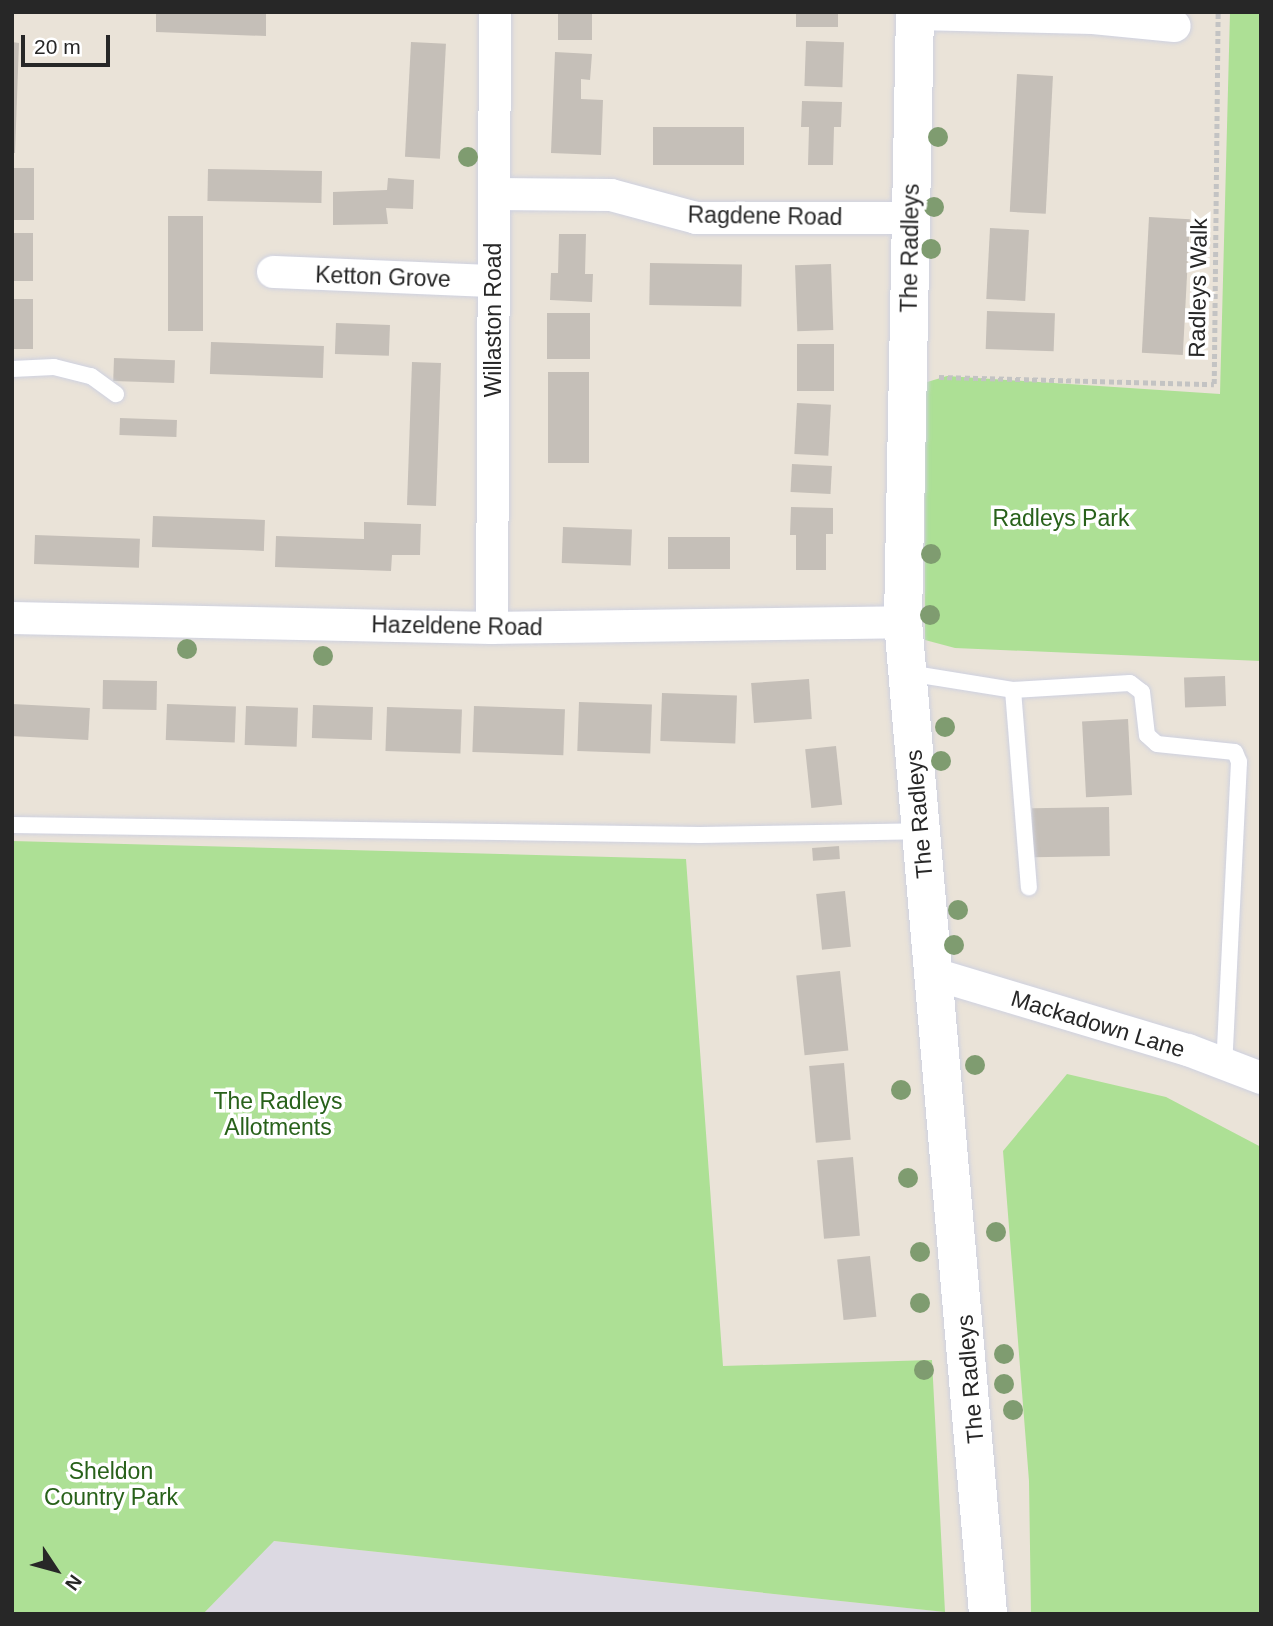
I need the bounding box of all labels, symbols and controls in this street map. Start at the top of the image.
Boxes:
scale bar [24,21,114,65]
text: 20 m [34,35,81,58]
street label: The Radleys [895,183,925,313]
street label: Ragdene Road [687,201,843,231]
street label: Radleys Walk [1183,218,1213,358]
street label: Willaston Road [479,243,507,397]
street label: Ketton Grove [315,261,451,293]
park label: Radleys Park [993,504,1129,532]
street label: Hazeldene Road [371,611,543,641]
street label: The Radleys [900,748,938,880]
street label: Mackadown Lane [1008,984,1188,1064]
park label: The Radleys Allotments [213,1087,343,1141]
street label: The Radleys [951,1313,989,1445]
park label: Sheldon Country Park [44,1457,178,1511]
north arrow [21,1535,91,1605]
text: N [61,1571,86,1594]

